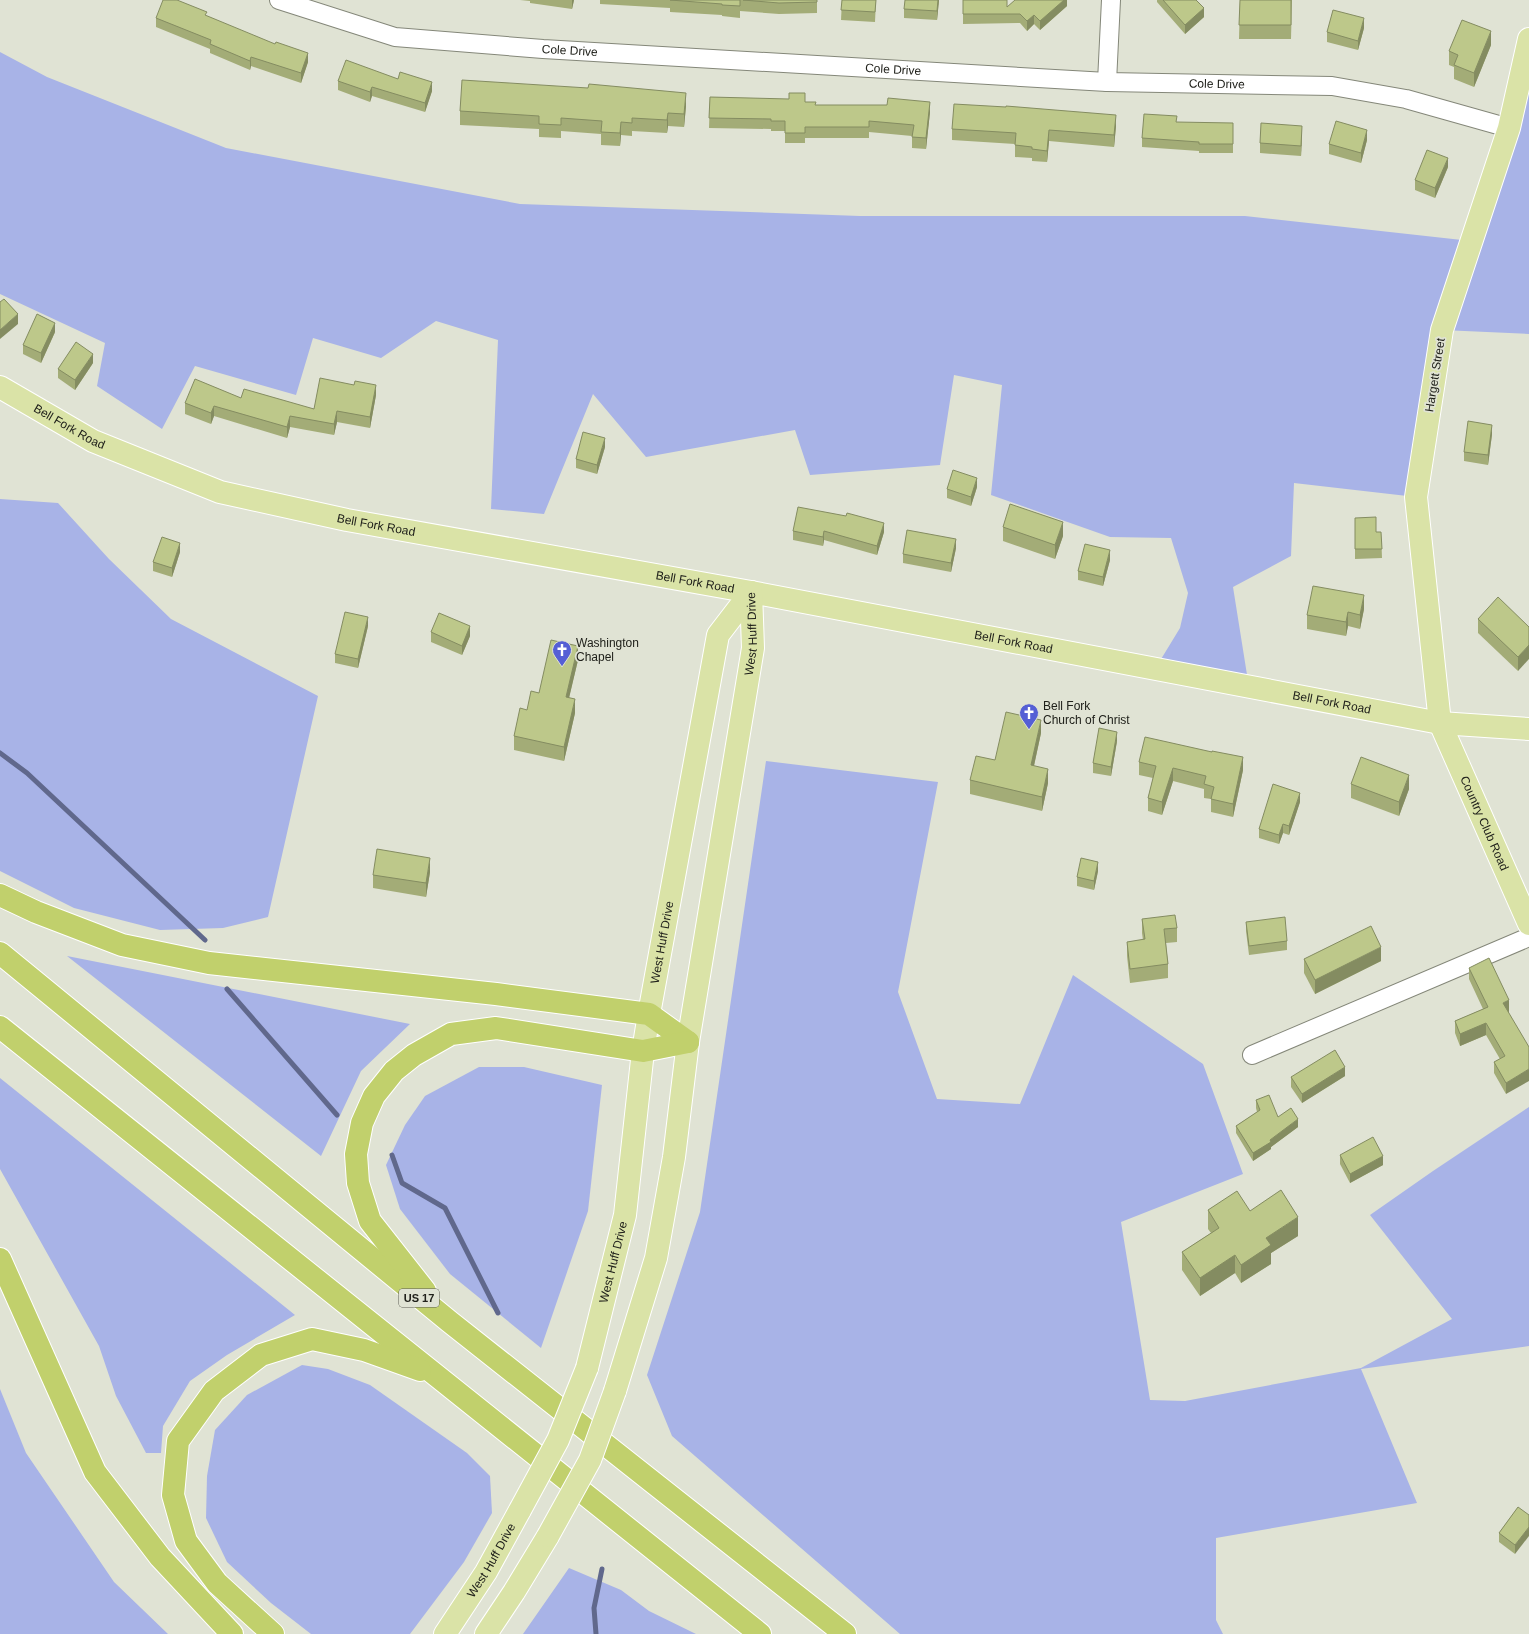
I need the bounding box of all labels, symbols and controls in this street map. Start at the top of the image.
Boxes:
street label: Cole Drive [541,42,598,59]
street label: Cole Drive [865,61,922,78]
street label: Cole Drive [1189,76,1245,91]
street label: Hargett Street [1422,336,1448,413]
street label: Bell Fork Road [31,401,107,452]
street label: Bell Fork Road [336,511,416,539]
street label: Bell Fork Road [655,568,735,596]
street label: West Huff Drive [742,592,760,677]
street label: Bell Fork Road [973,628,1054,656]
place label: Washington Chapel [576,636,639,664]
church icon: Washington Chapel [551,639,573,667]
street label: Bell Fork Road [1291,688,1372,717]
place label: Bell Fork Church of Christ [1043,699,1130,727]
church icon: Bell Fork Church of Christ [1018,702,1040,730]
street label: Country Club Road [1457,774,1511,873]
street label: West Huff Drive [648,900,676,985]
street label: West Huff Drive [596,1220,630,1305]
road number: US 17 [399,1289,439,1307]
street label: West Huff Drive [464,1521,518,1600]

